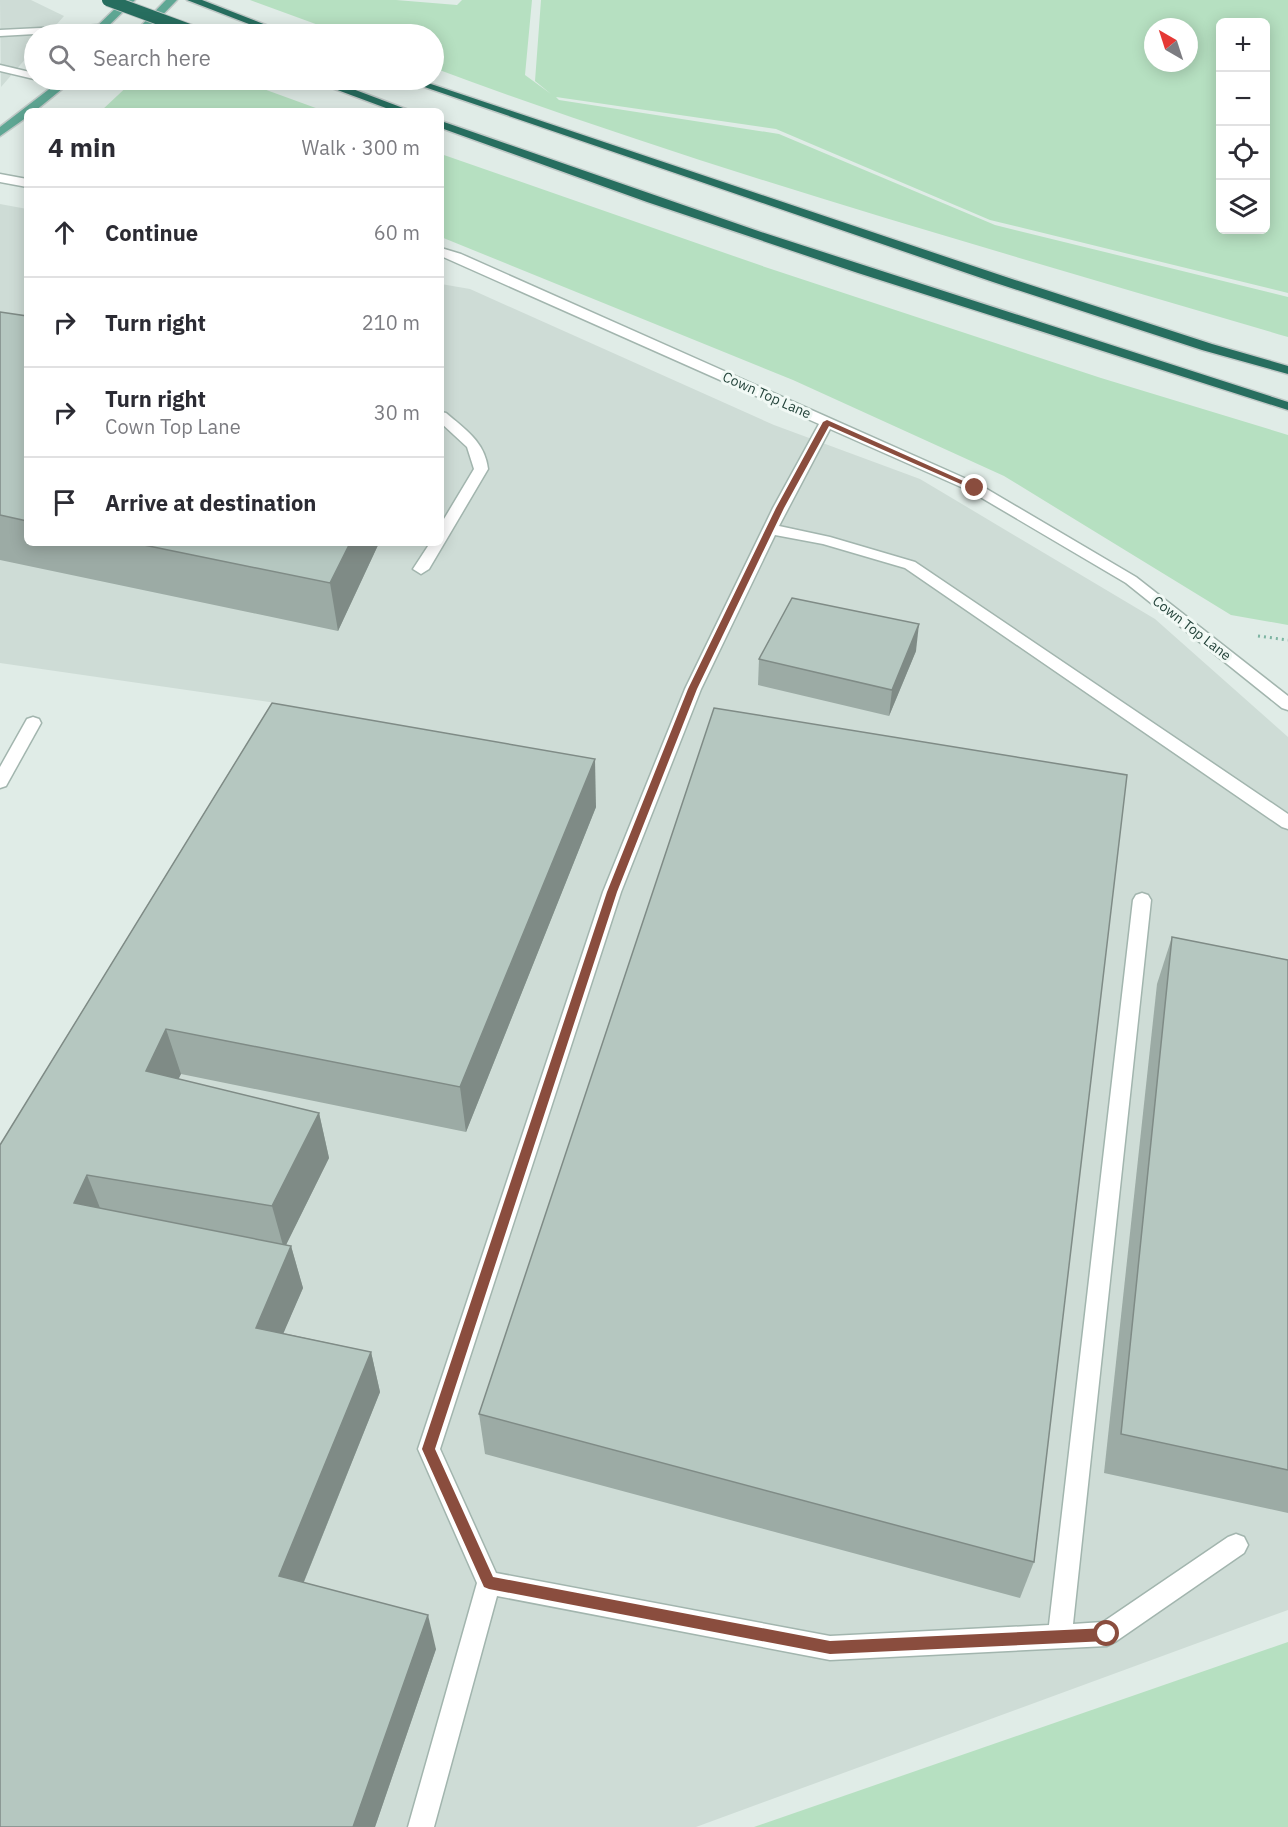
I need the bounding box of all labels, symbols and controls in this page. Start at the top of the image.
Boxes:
north arrow [1144,18,1198,72]
map controls [1216,18,1270,234]
button: + [1216,18,1270,72]
search box [24,24,444,90]
icon: search [45,41,78,74]
text: Search here [93,43,211,72]
button: − [1216,72,1270,126]
button: locate [1216,126,1270,180]
text: 4 min [48,130,116,164]
text: Walk · 300 m [302,134,420,161]
button: layers [1216,180,1270,234]
icon: ahead [48,216,81,249]
text: Continue [105,218,198,247]
text: 60 m [374,219,420,246]
icon: right [48,306,81,339]
text: Turn right [105,308,206,337]
text: 210 m [362,309,420,336]
street label: Cown Top Lane [720,367,814,423]
text: Turn right [105,384,206,413]
icon: right [48,396,81,429]
text: 30 m [374,399,420,426]
text: Cown Top Lane [105,413,241,440]
route end [961,474,987,500]
icon: arrive [48,486,81,519]
text: Arrive at destination [105,488,316,517]
street label: Cown Top Lane [1149,592,1235,665]
route start [1093,1620,1119,1646]

